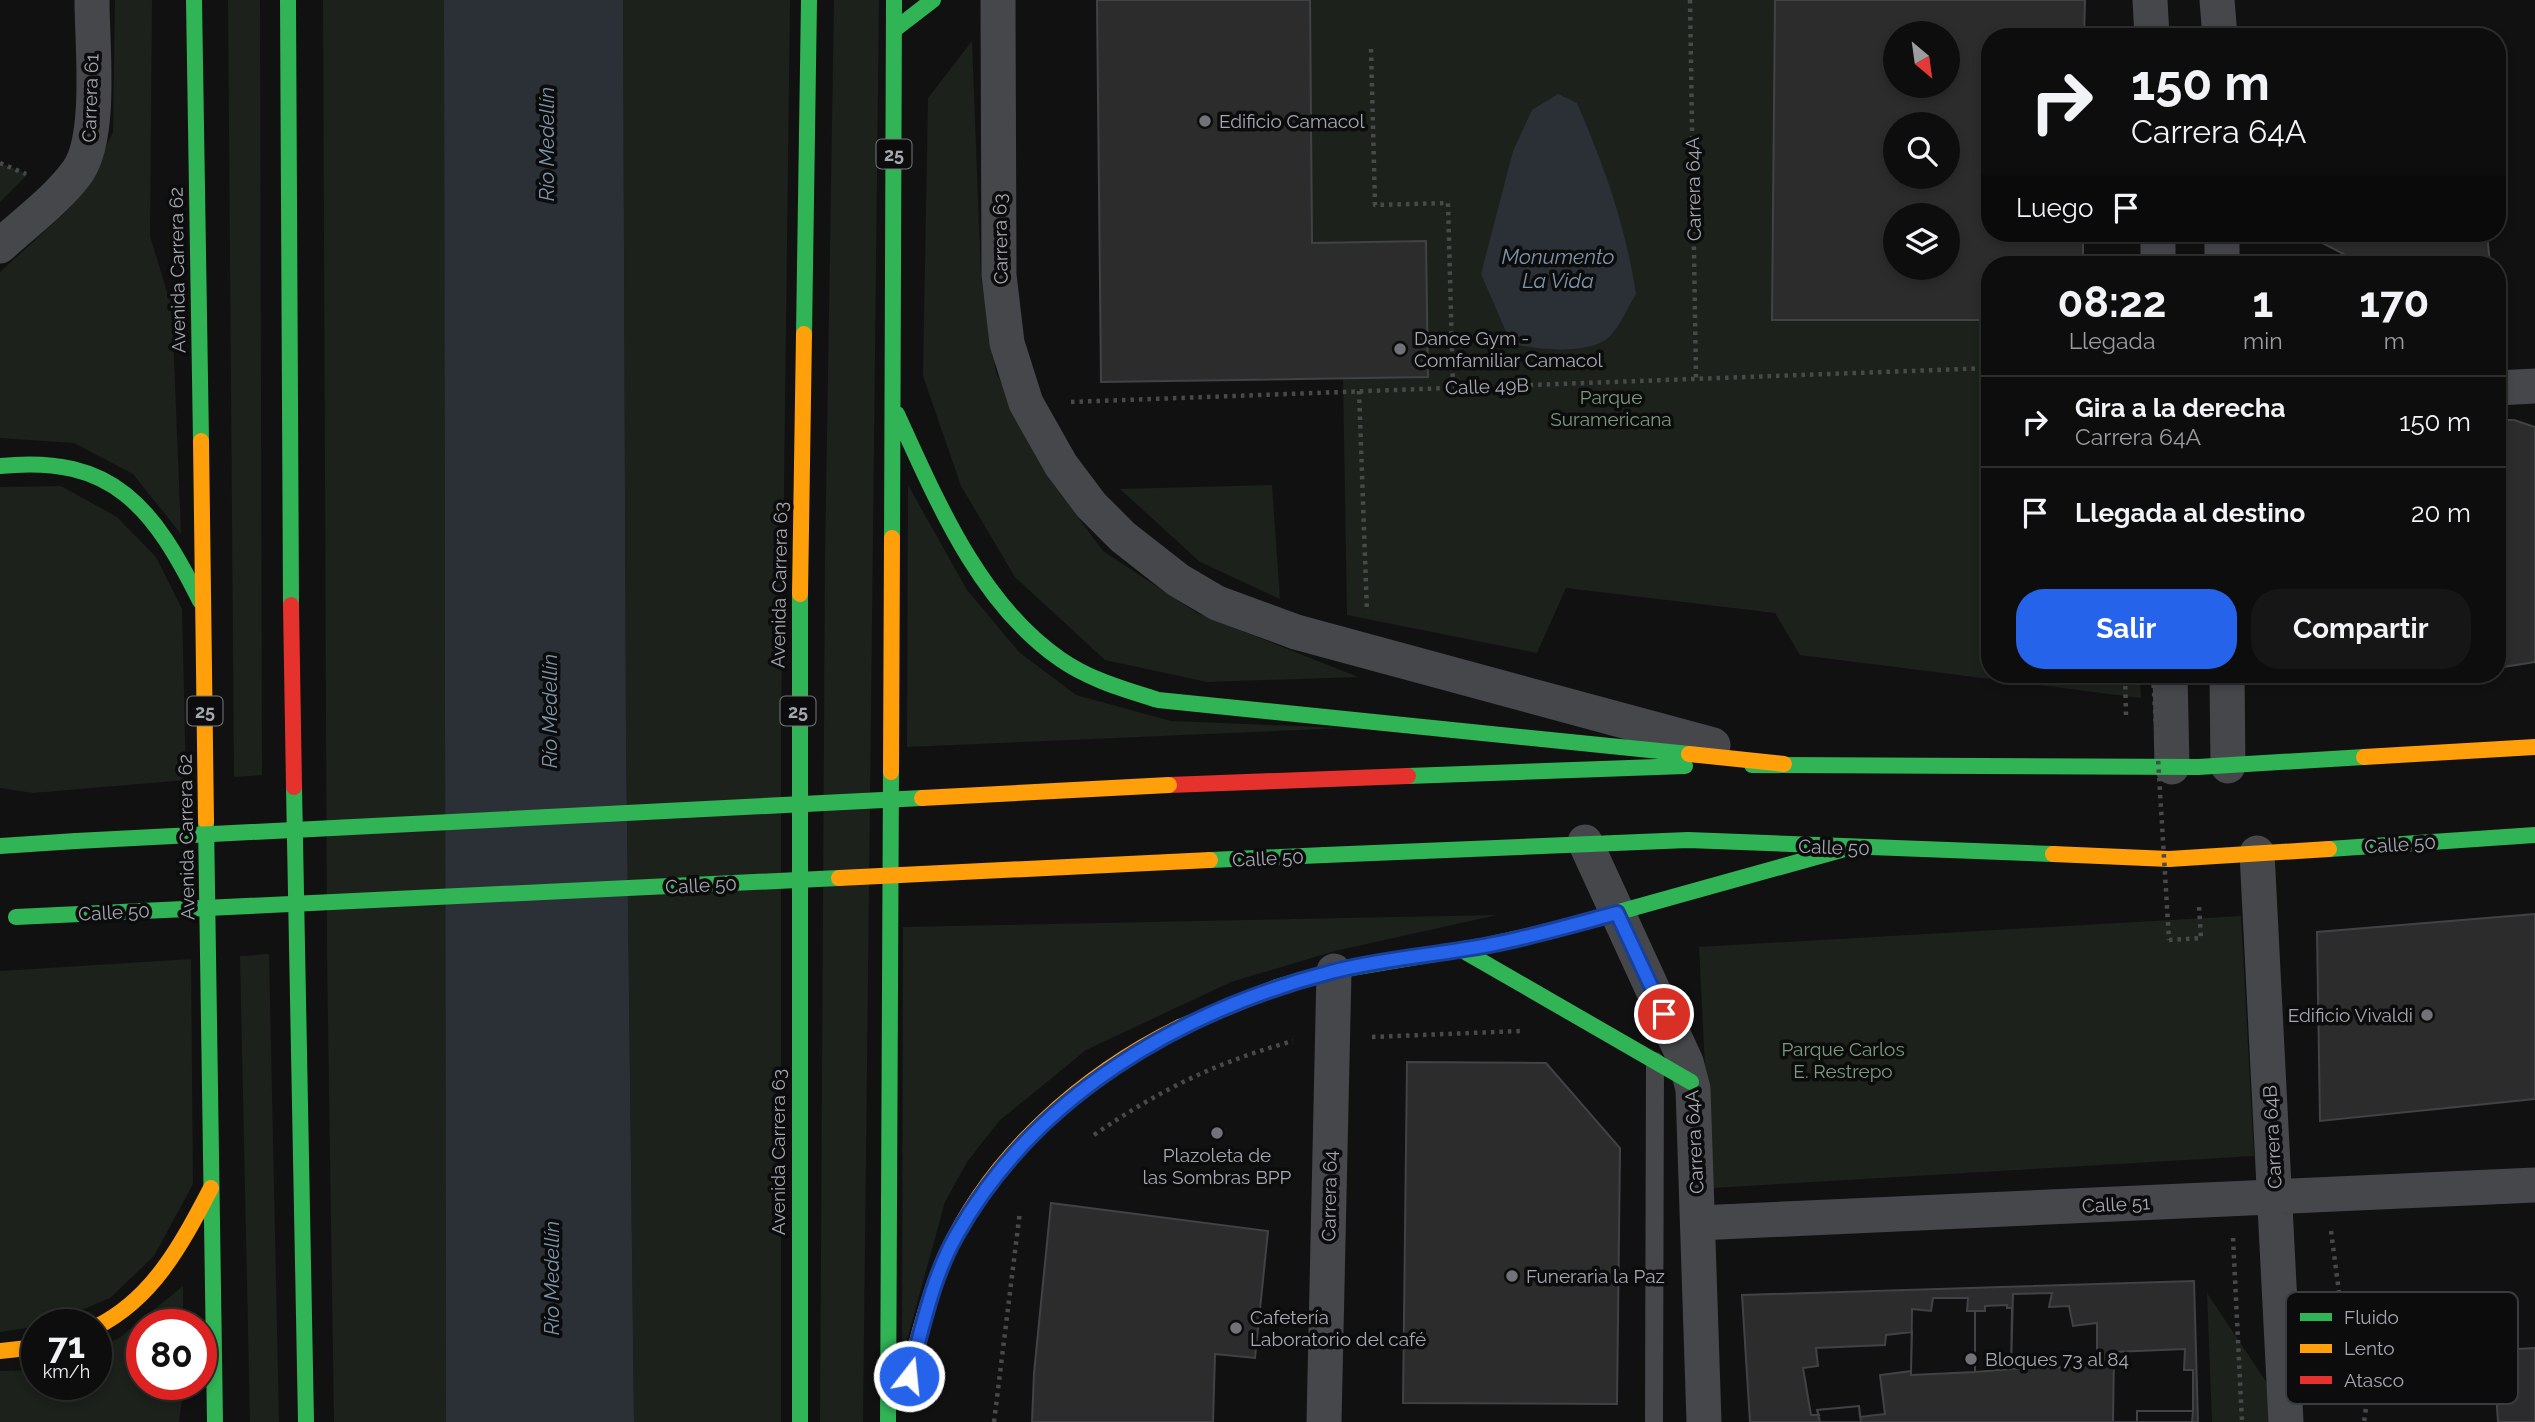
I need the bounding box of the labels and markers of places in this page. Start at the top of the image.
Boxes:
place label: Edificio Camacol [1219,110,1365,132]
marker: Edificio Camacol [1197,113,1213,129]
place label: Dance Gym - Comfamiliar Camacol [1414,327,1603,371]
marker: Dance Gym - Comfamiliar Camacol [1392,341,1408,357]
pin [1634,984,1694,1044]
place label: Edificio Vivaldi [2288,1004,2413,1026]
marker: Edificio Vivaldi [2419,1007,2435,1023]
marker: Plazoleta de las Sombras BPP [1209,1125,1225,1141]
place label: Plazoleta de las Sombras BPP [1143,1144,1292,1188]
place label: Funeraria la Paz [1526,1265,1665,1287]
marker: Funeraria la Paz [1504,1268,1520,1284]
place label: Cafetería Laboratorio del café [1250,1306,1426,1350]
marker: Cafetería Laboratorio del café [1228,1320,1244,1336]
place label: Bloques 73 al 84 [1985,1348,2129,1370]
marker: Bloques 73 al 84 [1963,1351,1979,1367]

